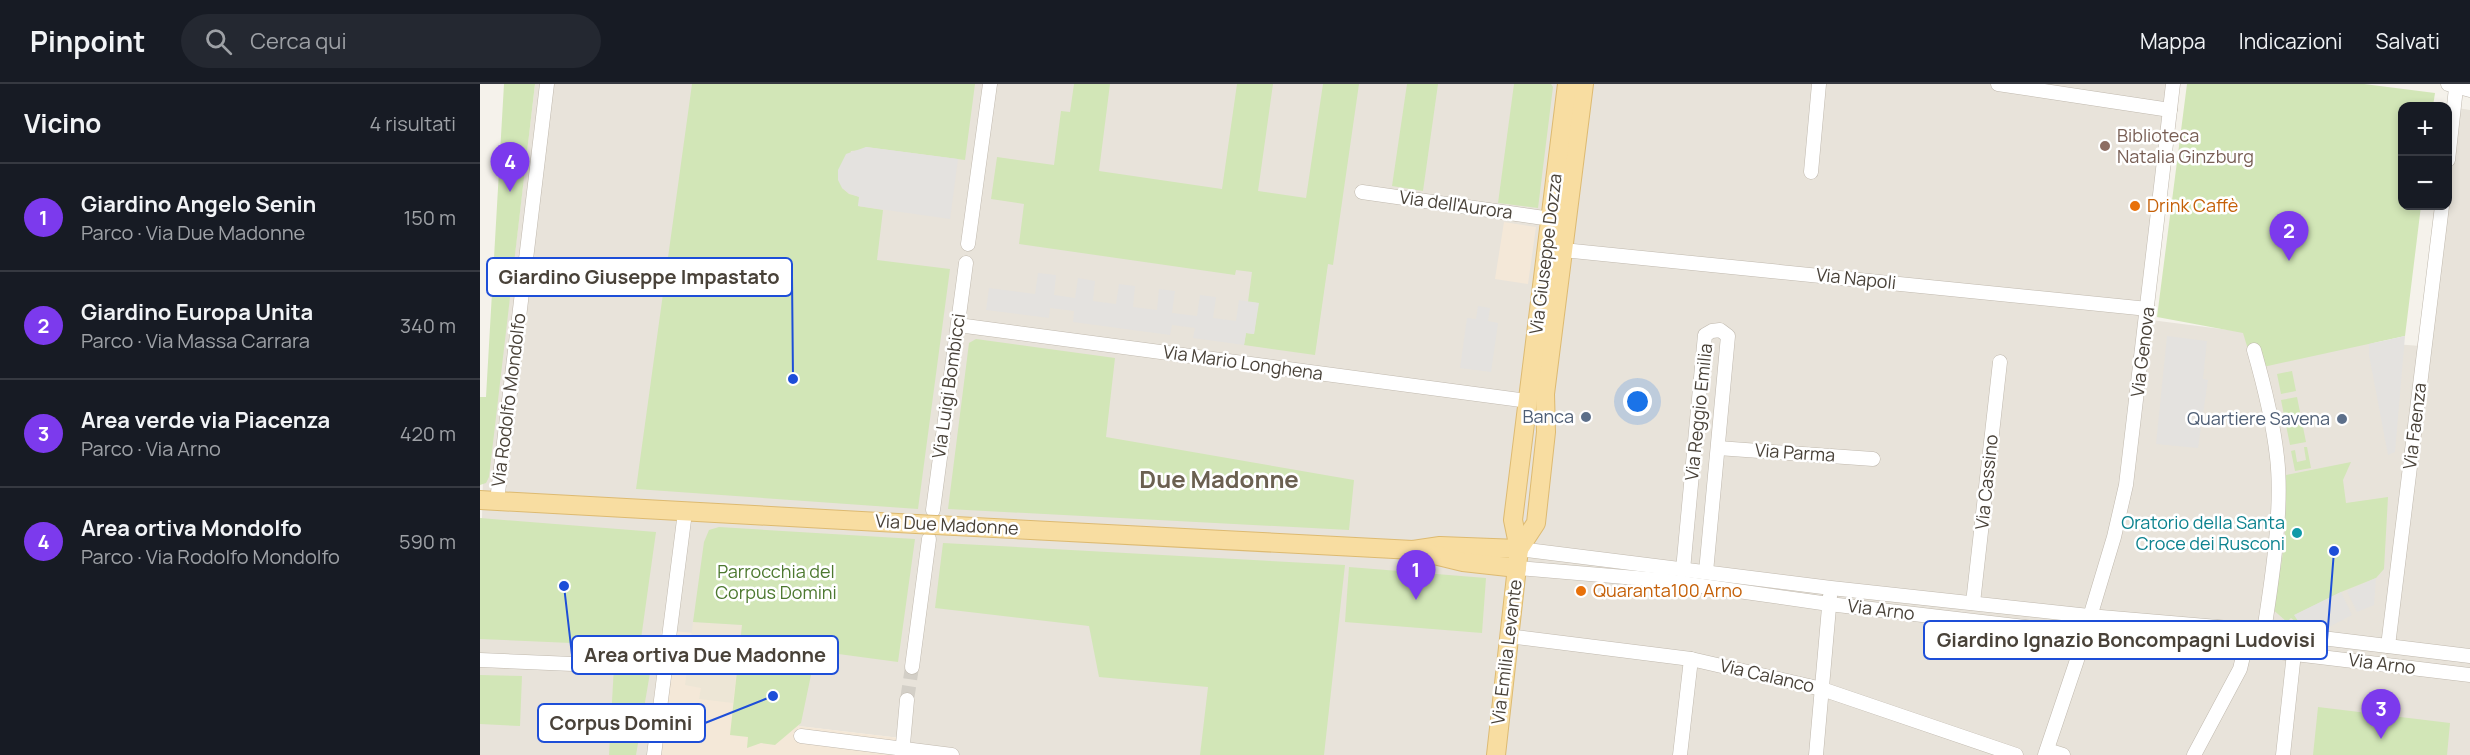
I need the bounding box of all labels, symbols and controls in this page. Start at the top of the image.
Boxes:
search box [181,14,601,68]
text: Pinpoint [30,22,145,60]
icon: search [202,25,235,58]
text: Cerca qui [250,26,347,56]
text: Mappa [2140,27,2206,55]
text: Indicazioni [2239,27,2342,55]
text: Salvati [2375,27,2440,55]
map controls [2398,102,2452,210]
button: + [2398,102,2452,156]
text: Vicino [24,105,101,141]
text: 4 risultati [369,110,456,137]
place label: Biblioteca Natalia Ginzburg [2117,123,2254,168]
marker: Biblioteca Natalia Ginzburg [2098,139,2112,153]
pin: 4 [490,142,530,192]
button: − [2398,156,2452,210]
street label: Via Giuseppe Dozza [1523,172,1567,336]
street label: Via dell'Aurora [1398,184,1514,224]
text: Giardino Angelo Senin [81,189,316,219]
place label: Drink Caffè [2147,193,2238,217]
marker: Drink Caffè [2128,199,2142,213]
text: 1 [39,204,48,231]
text: 150 m [403,204,456,231]
pin: 2 [2270,212,2308,261]
text: Parco · Via Due Madonne [81,219,305,246]
callout: Giardino Giuseppe Impastato [487,258,792,296]
street label: Via Napoli [1815,262,1897,294]
text: Giardino Giuseppe Impastato [498,263,780,290]
text: Giardino Europa Unita [81,297,313,327]
street label: Via Genova [2125,305,2159,398]
text: 2 [38,312,49,339]
text: 340 m [400,312,456,339]
street label: Via Rodolfo Mondolfo [485,312,531,488]
street label: Via Luigi Bombicci [926,312,970,460]
text: Parco · Via Massa Carrara [81,327,310,354]
street label: Via Mario Longhena [1162,339,1325,385]
street label: Via Reggio Emilia [1679,342,1717,482]
street label: Via Faenza [2397,381,2431,470]
your location [1623,387,1652,416]
place label: Banca [1522,404,1574,428]
text: Area verde via Piacenza [81,405,330,435]
place label: Quartiere Savena [2187,406,2330,430]
marker: Banca [1579,410,1593,424]
marker: Quartiere Savena [2335,412,2349,426]
text: 3 [38,420,49,447]
text: 420 m [400,420,456,447]
street label: Via Cassino [1969,433,2003,531]
text: Parco · Via Arno [81,435,221,462]
street label: Via Parma [1754,437,1836,467]
district label: Due Madonne [1139,462,1299,495]
street label: Via Due Madonne [875,508,1019,540]
place label: Oratorio della Santa Croce dei Rusconi [2121,510,2285,555]
text: Area ortiva Mondolfo [81,513,302,543]
marker: Oratorio della Santa Croce dei Rusconi [2290,526,2304,540]
text: 4 [37,528,50,555]
text: 590 m [399,528,456,555]
text: Parco · Via Rodolfo Mondolfo [81,543,340,570]
pin: 1 [1396,550,1436,600]
park label: Parrocchia del Corpus Domini [715,559,837,604]
street label: Via Emilia Levante [1485,578,1527,726]
place label: Quaranta100 Arno [1593,578,1743,602]
marker: Quaranta100 Arno [1574,584,1588,598]
street label: Via Arno [1846,593,1916,625]
callout: Giardino Ignazio Boncompagni Ludovisi [1924,621,2327,659]
text: Giardino Ignazio Boncompagni Ludovisi [1937,626,2315,653]
callout: Area ortiva Due Madonne [572,636,838,674]
text: Area ortiva Due Madonne [584,641,826,668]
street label: Via Arno [2347,647,2417,679]
street label: Via Calanco [1718,652,1817,698]
pin: 3 [2362,690,2400,739]
callout: Corpus Domini [538,704,705,742]
text: Corpus Domini [550,709,692,736]

